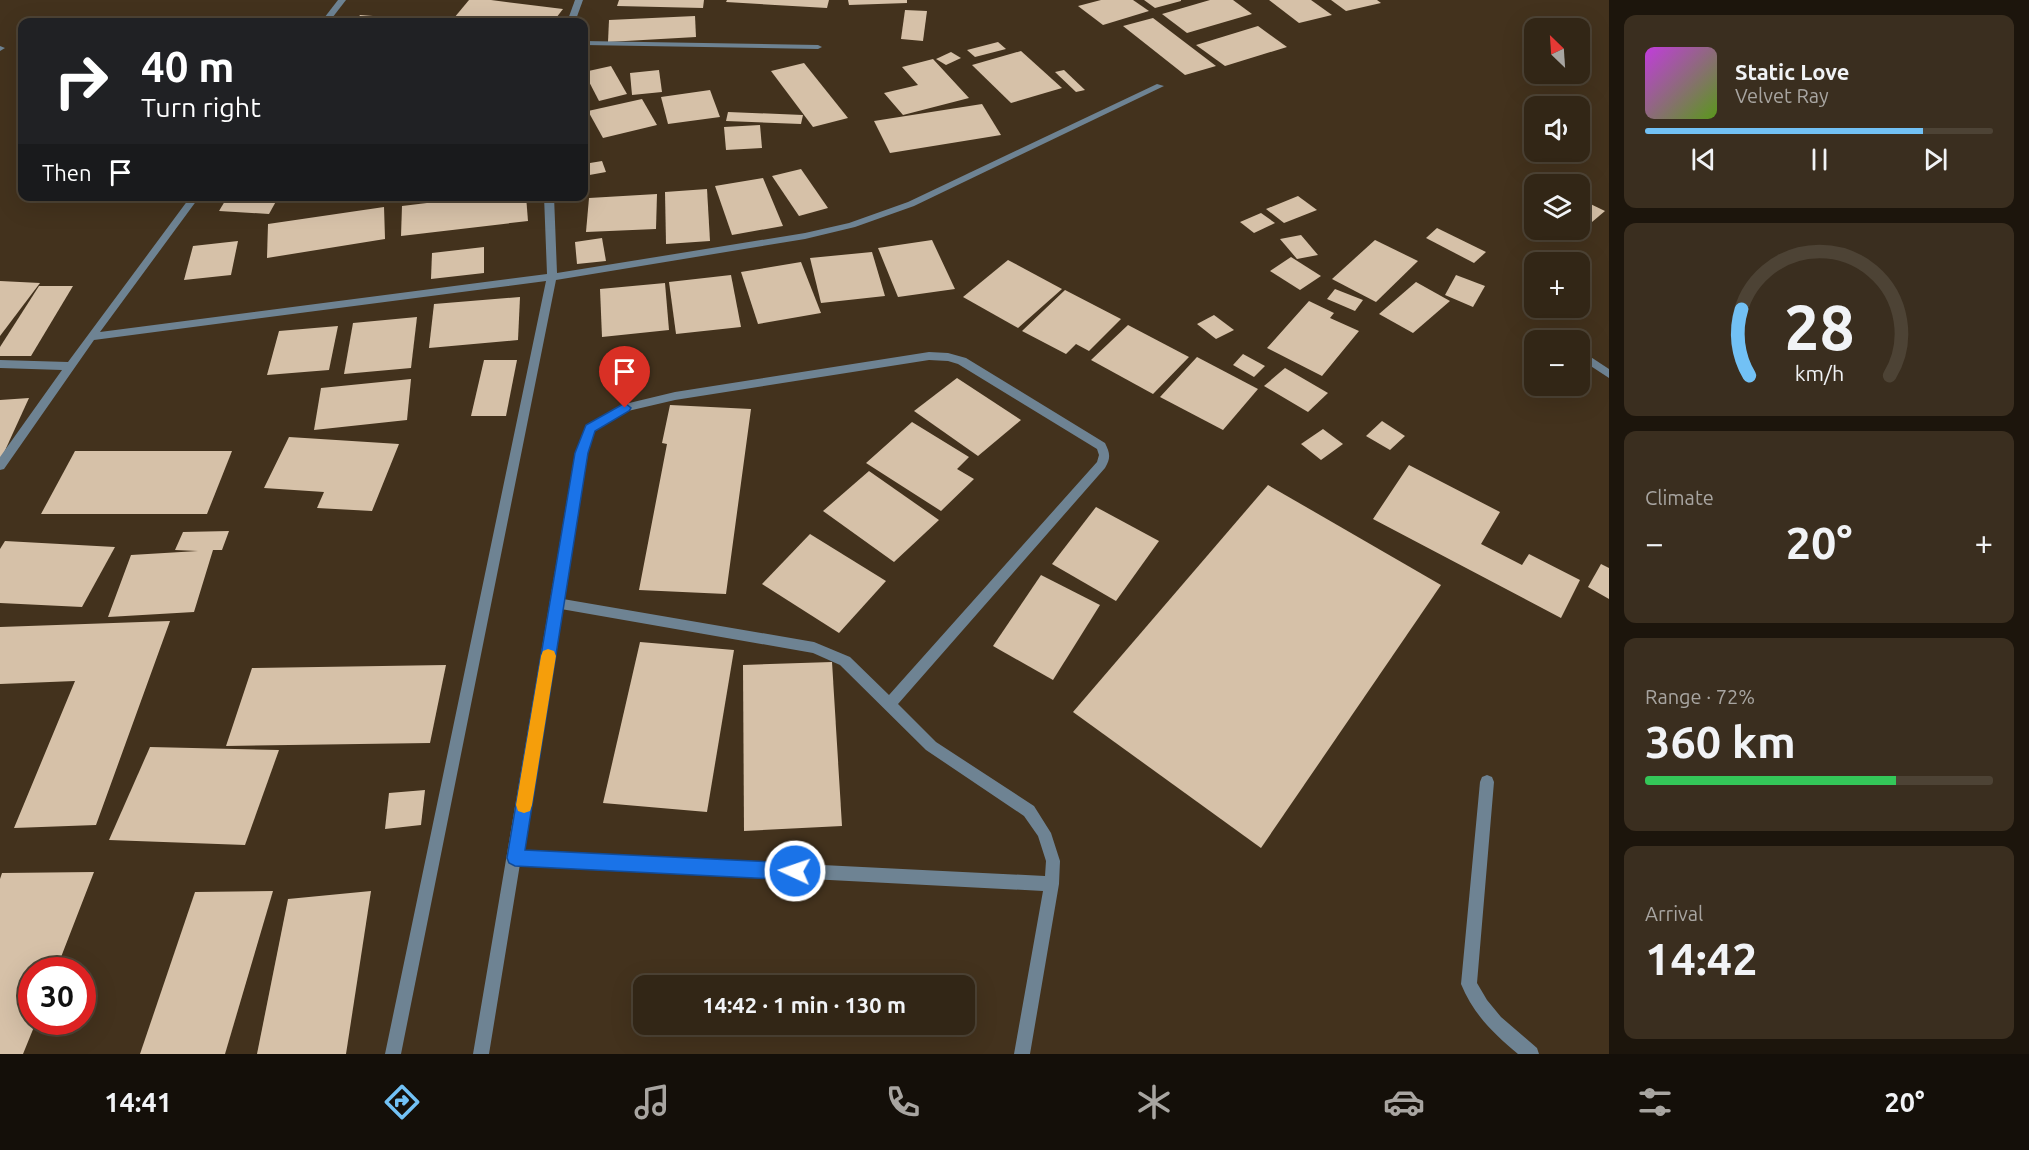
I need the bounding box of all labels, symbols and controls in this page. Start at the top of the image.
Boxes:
north arrow [1524,18,1590,84]
map controls [1524,18,1590,396]
icon: right [42,42,120,120]
text: 40 m [141,43,235,90]
text: Static Love [1735,59,1850,84]
text: Velvet Ray [1735,84,1829,107]
text: Turn right [141,92,261,122]
button: sound [1524,96,1590,162]
icon: previous [1687,143,1720,176]
icon: pause [1803,143,1836,176]
icon: next [1919,143,1952,176]
icon: arrive [104,156,137,189]
text: Then [42,160,92,185]
button: layers [1524,174,1590,240]
button: + [1524,252,1590,318]
text: 28 [1784,292,1854,362]
button: − [1524,330,1590,396]
pin [599,346,650,408]
icon: arrive [608,355,641,388]
text: km/h [1794,362,1844,386]
text: Climate [1645,486,1714,509]
text: 20° [1786,517,1852,568]
text: − [1645,524,1664,561]
text: + [1974,524,1993,561]
text: Range · 72% [1645,685,1755,708]
text: 360 km [1645,716,1796,767]
position arrow [763,839,827,903]
text: Arrival [1645,902,1703,925]
text: 14:42 [1645,933,1758,984]
speed limit sign: 30 [18,957,96,1035]
text: 14:42 · 1 min · 130 m [702,992,906,1017]
icon: directions [381,1081,423,1123]
icon: music [631,1081,673,1123]
icon: phone [882,1081,924,1123]
icon: climate [1133,1081,1175,1123]
icon: car [1383,1081,1425,1123]
icon: filters [1634,1081,1676,1123]
text: 14:41 [104,1087,172,1117]
text: 20° [1885,1087,1925,1117]

